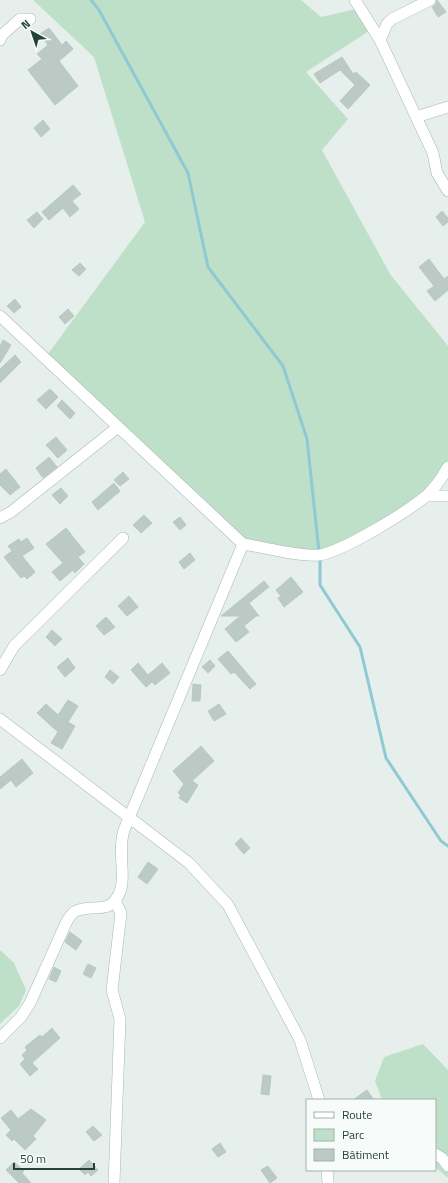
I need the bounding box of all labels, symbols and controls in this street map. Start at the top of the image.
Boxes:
north arrow [12,12,52,52]
text: N [18,16,34,33]
legend [306,1099,436,1171]
text: Route [342,1105,372,1124]
text: Parc [342,1125,364,1144]
scale bar [14,1145,94,1171]
text: Bâtiment [342,1145,390,1164]
text: 50 m [20,1149,46,1168]

